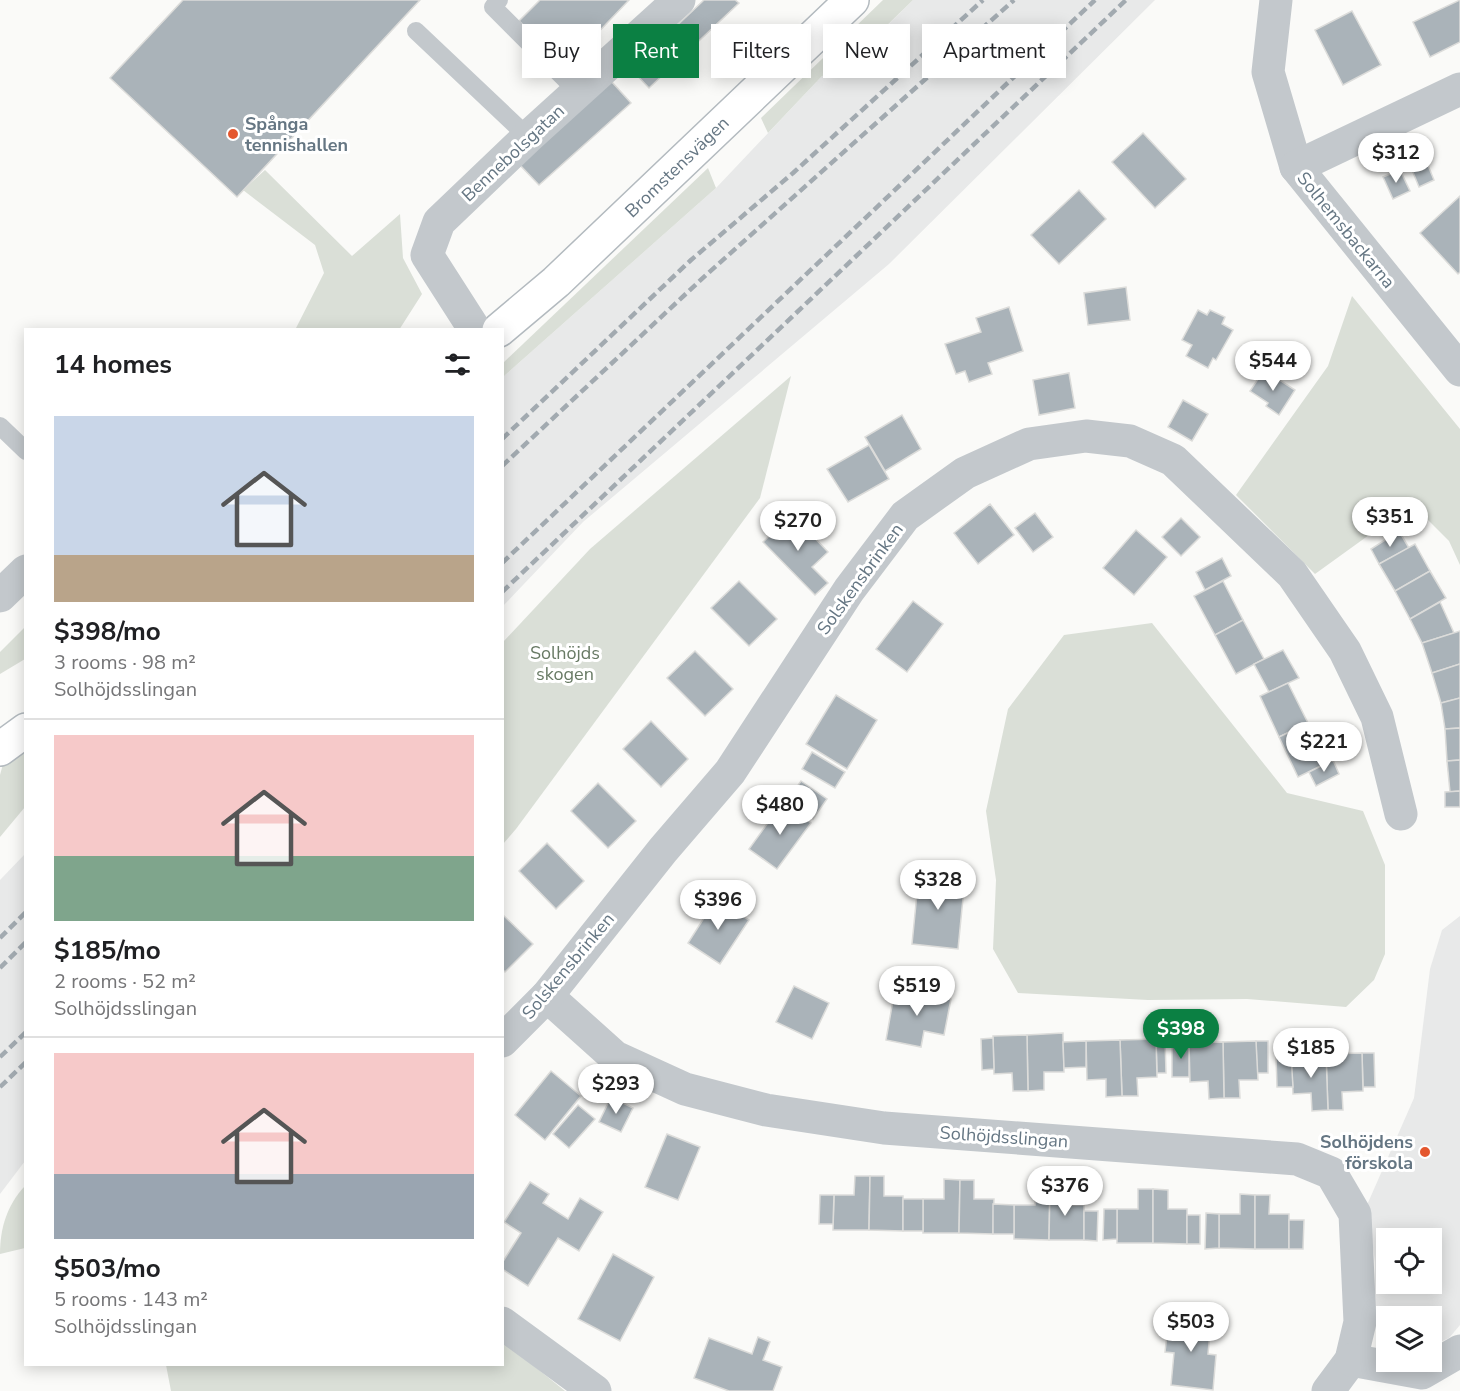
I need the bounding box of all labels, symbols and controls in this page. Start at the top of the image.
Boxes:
chip: Buy [522,24,601,78]
chip: Rent [613,24,699,78]
chip: Filters [711,24,811,78]
chip: New [823,24,910,78]
chip: Apartment [922,24,1066,78]
street label: Bennebolsgatan [456,99,570,207]
street label: Bromstensvägen [620,111,734,223]
place label: Spånga tennishallen [245,112,348,157]
marker: Spånga tennishallen [226,127,240,141]
pin: $312 [1360,133,1432,184]
text: $312 [1372,139,1420,166]
street label: Solhemsbackarna [1292,167,1400,293]
pin: $544 [1237,341,1309,392]
text: 14 homes [54,347,172,382]
text: $544 [1249,347,1297,374]
icon: filters [441,348,474,381]
icon: home [210,455,318,563]
pin: $351 [1354,497,1426,548]
pin: $270 [762,501,834,552]
text: $351 [1366,503,1414,530]
text: $270 [774,507,822,534]
street label: Solskensbrinken [811,519,909,639]
text: $398/mo [54,614,161,649]
park label: Solhöjds skogen [530,641,600,686]
text: 3 rooms · 98 m² [54,649,196,676]
text: Solhöjdsslingan [54,676,197,703]
pin: $221 [1288,722,1360,773]
text: $221 [1300,728,1348,755]
icon: home [210,774,318,882]
pin: $480 [744,785,816,836]
text: $480 [756,791,804,818]
pin: $328 [902,860,974,911]
text: $328 [914,866,962,893]
pin: $396 [682,880,754,931]
text: $396 [694,886,742,913]
street label: Solskensbrinken [516,908,620,1024]
text: $185/mo [54,933,161,968]
pin: $519 [881,966,953,1017]
text: 2 rooms · 52 m² [54,968,196,995]
text: $519 [893,972,941,999]
text: Solhöjdsslingan [54,995,197,1022]
pin: $398 [1145,1009,1217,1060]
text: $398 [1157,1015,1205,1042]
pin: $185 [1275,1028,1347,1079]
text: $185 [1287,1034,1335,1061]
pin: $293 [580,1064,652,1115]
text: $293 [592,1070,640,1097]
icon: home [210,1092,318,1200]
street label: Solhöjdsslingan [939,1121,1069,1153]
place label: Solhöjdens förskola [1320,1130,1413,1175]
marker: Solhöjdens förskola [1418,1145,1432,1159]
pin: $376 [1029,1166,1101,1217]
text: $376 [1041,1172,1089,1199]
map controls [1376,1228,1442,1372]
button: locate [1376,1228,1442,1294]
text: $503/mo [54,1251,161,1286]
text: 5 rooms · 143 m² [54,1286,208,1313]
pin: $503 [1155,1302,1227,1353]
button: layers [1376,1306,1442,1372]
text: $503 [1167,1308,1215,1335]
text: Solhöjdsslingan [54,1313,197,1340]

